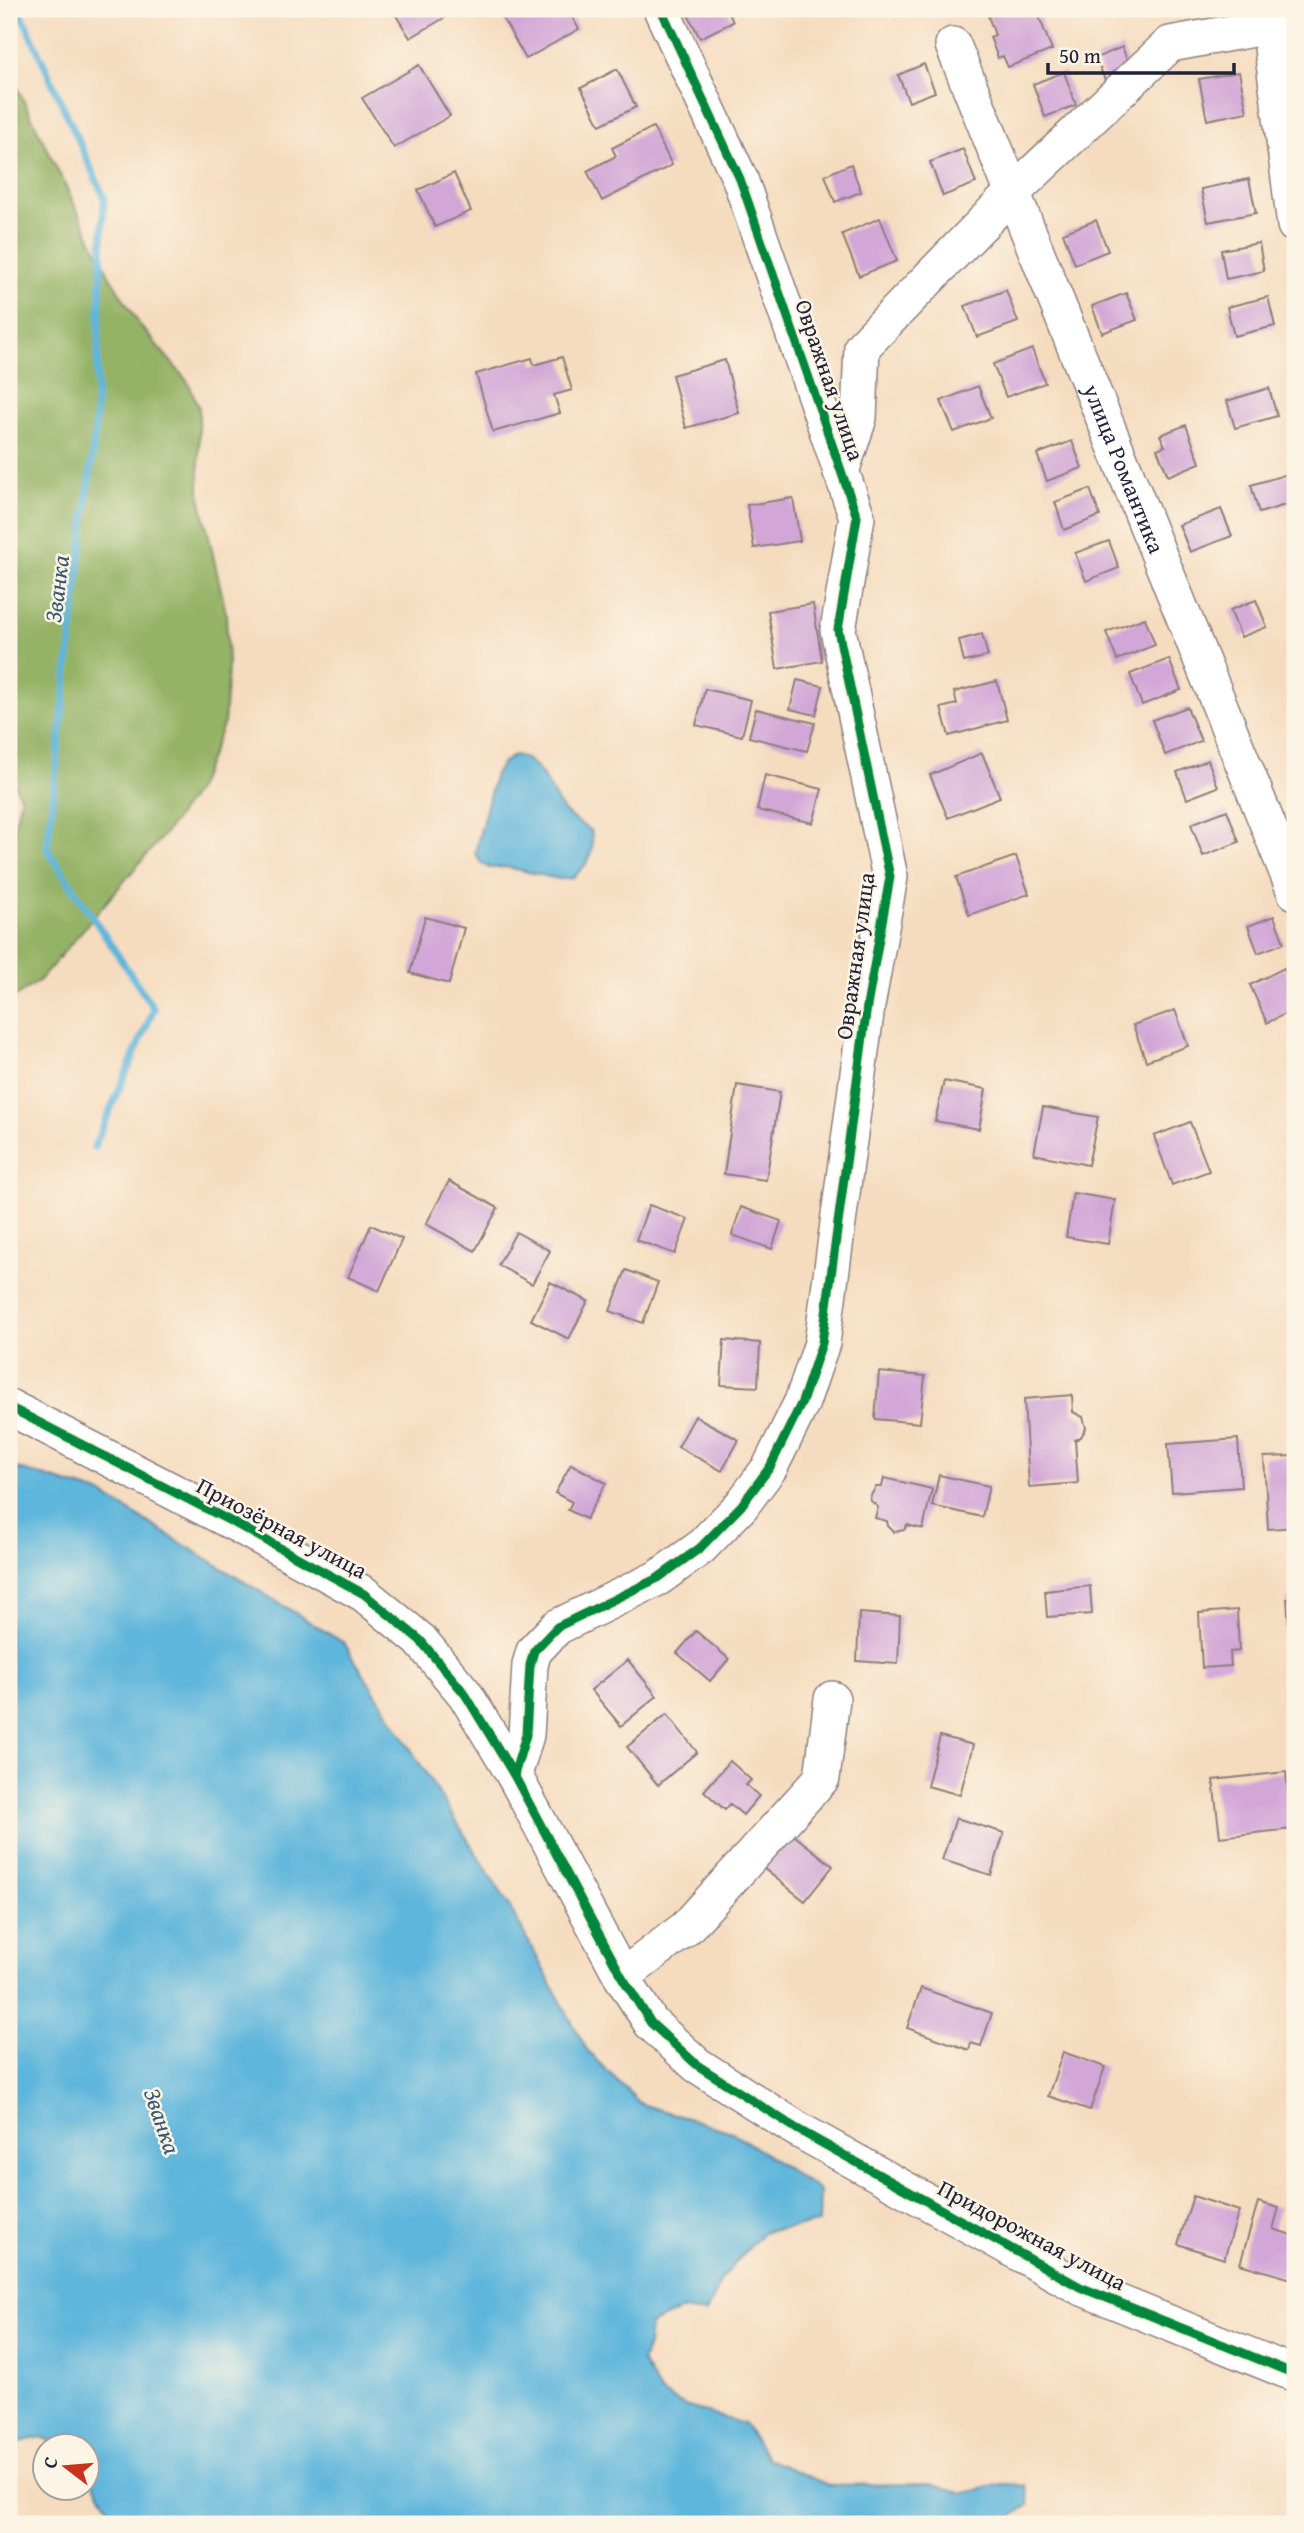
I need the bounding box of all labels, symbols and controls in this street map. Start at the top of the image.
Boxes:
scale bar [1048,32,1234,76]
text: 50 m [1059,40,1101,71]
street label: Овражная улица [787,295,874,465]
street label: улица Романтика [1075,378,1174,558]
water label: Званка [35,553,78,625]
street label: Овражная улица [826,870,883,1042]
street label: Приозёрная улица [191,1469,373,1586]
water label: Званка [135,2083,190,2159]
street label: Придорожная улица [932,2171,1132,2298]
north arrow [32,2432,102,2502]
text: С [35,2453,65,2471]

